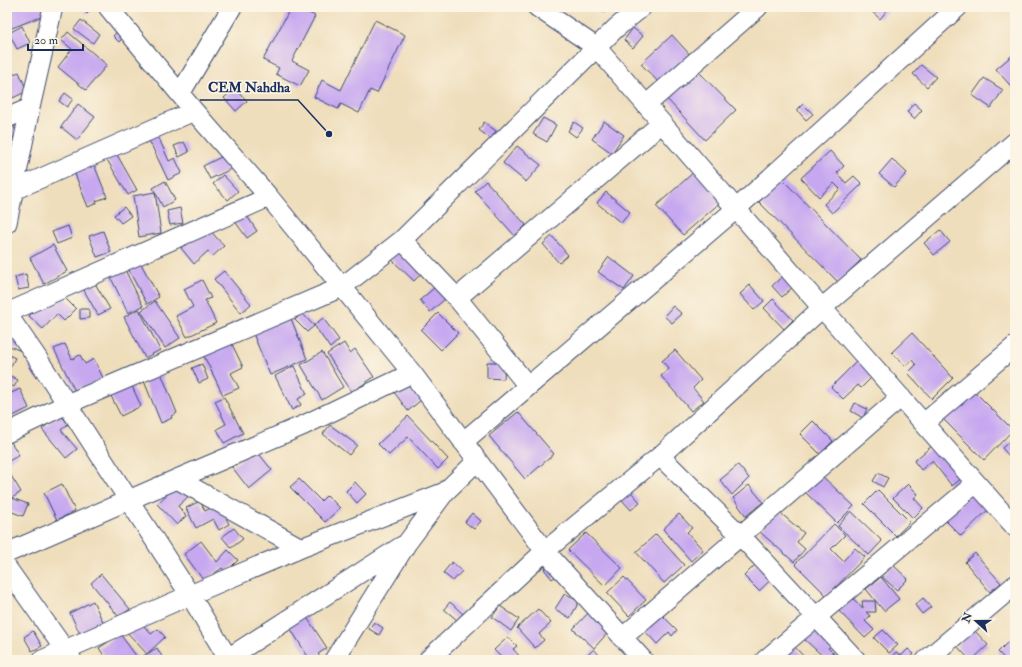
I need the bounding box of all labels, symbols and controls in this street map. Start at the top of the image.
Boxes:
scale bar [28,26,83,52]
text: 20 m [34,33,59,48]
callout: CEM Nahdha [200,74,298,100]
text: CEM Nahdha [208,79,291,96]
north arrow [956,601,996,641]
text: N [959,610,975,625]

